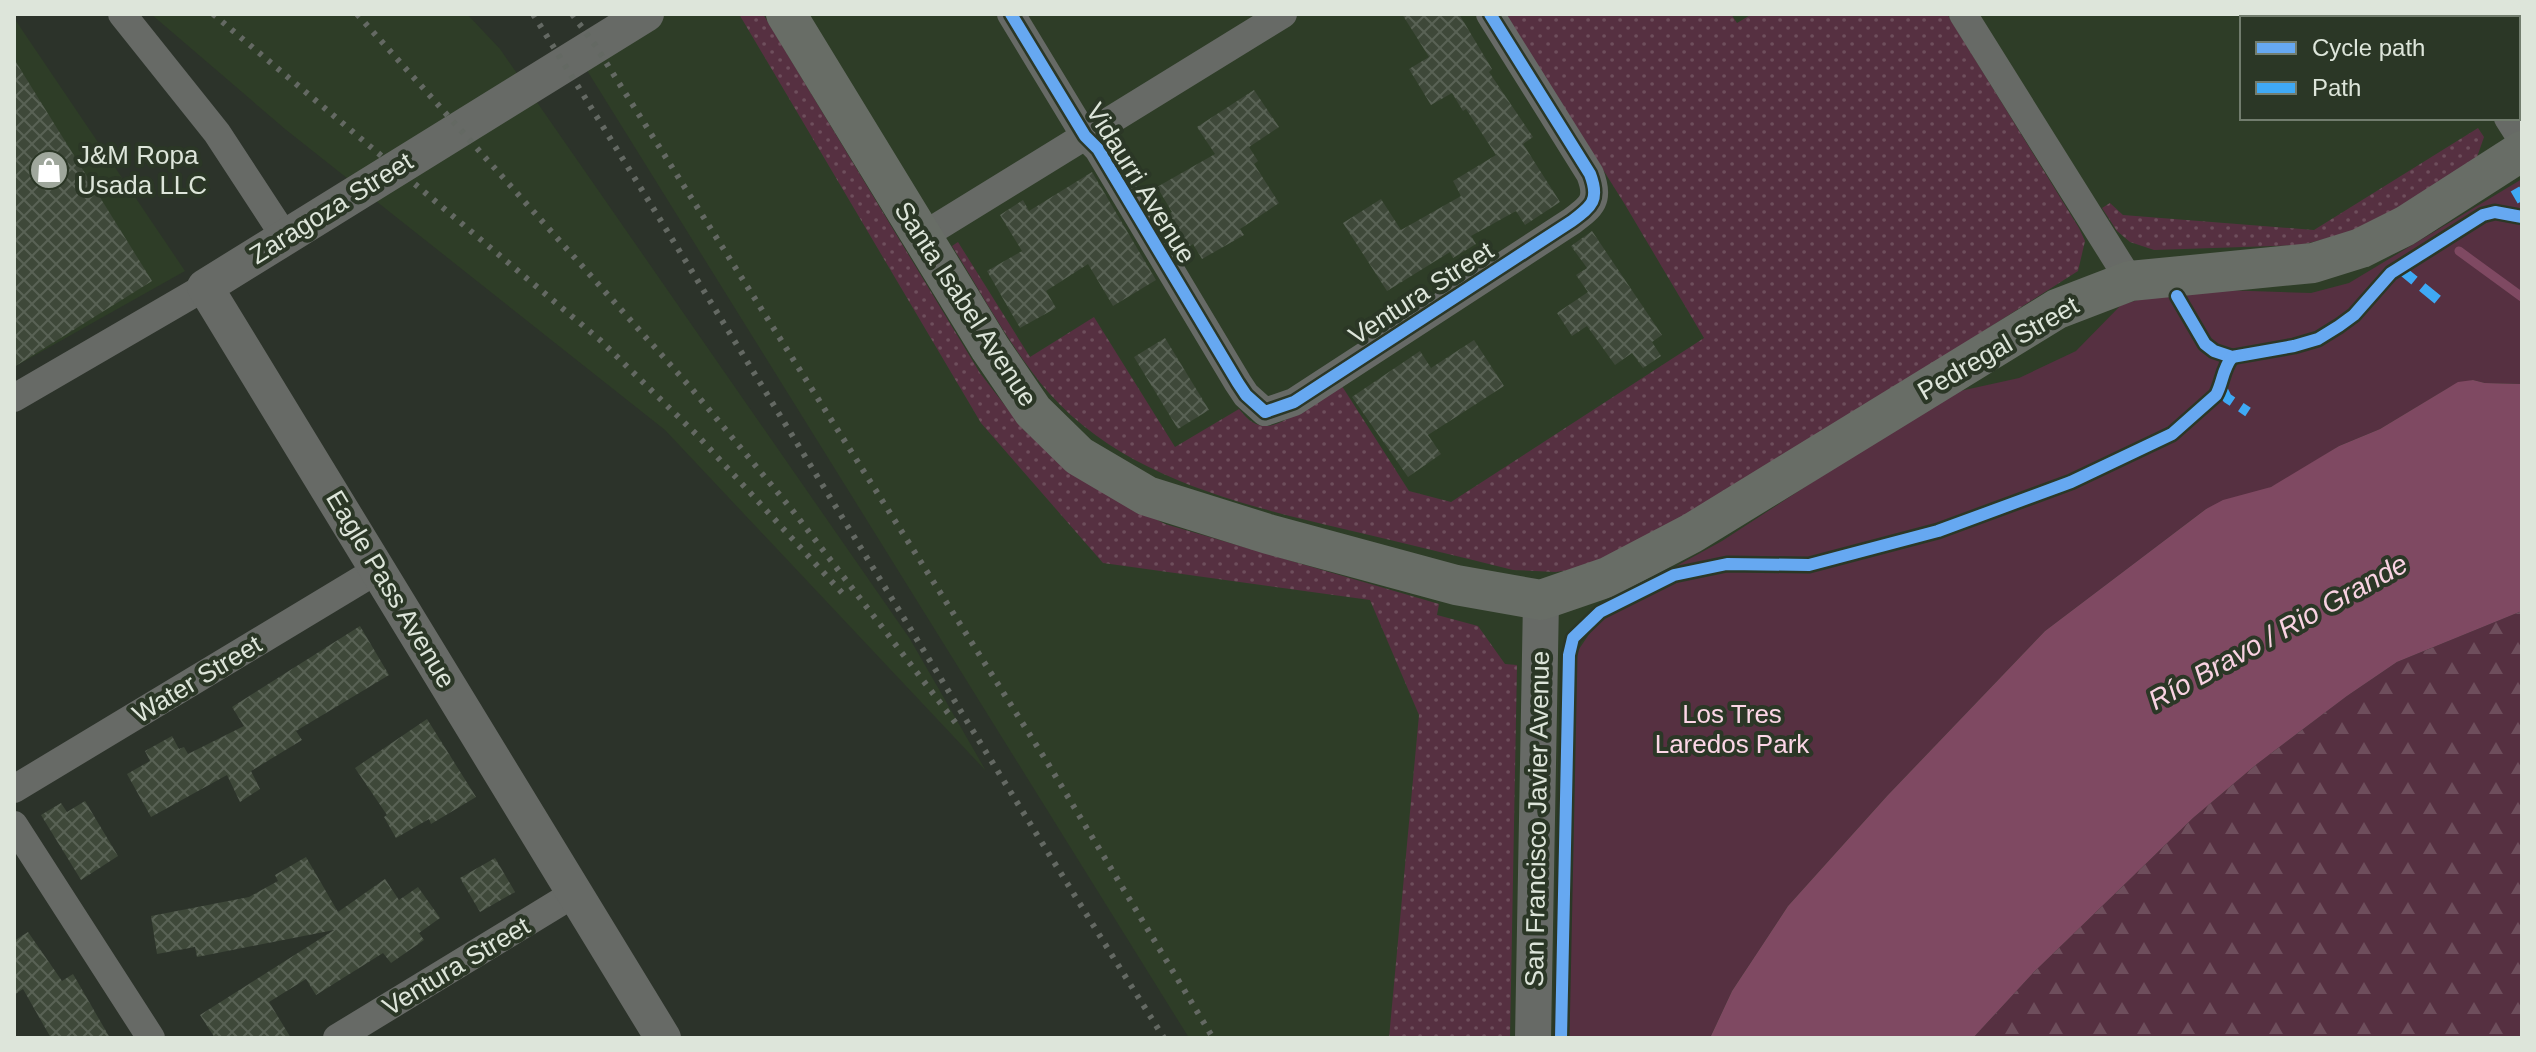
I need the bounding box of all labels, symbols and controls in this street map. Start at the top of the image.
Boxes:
legend [2240,16,2520,120]
text: Cycle path [2312,34,2425,61]
text: Path [2312,74,2361,101]
street label: Vidaurri Avenue [1080,98,1202,268]
place label: J&M Ropa Usada LLC [77,140,207,200]
street label: Zaragoza Street [244,145,419,270]
shop icon: J&M Ropa Usada LLC [28,149,70,191]
street label: Santa Isabel Avenue [889,196,1043,412]
street label: Ventura Street [1343,235,1500,351]
street label: Pedregal Street [1912,289,2084,406]
street label: Eagle Pass Avenue [320,485,462,693]
water label: Río Bravo / Rio Grande [2143,548,2413,716]
street label: Water Street [127,628,268,729]
street label: San Francisco Javier Avenue [1519,651,1555,987]
park label: Los Tres Laredos Park [1655,699,1810,759]
street label: Ventura Street [377,910,536,1022]

